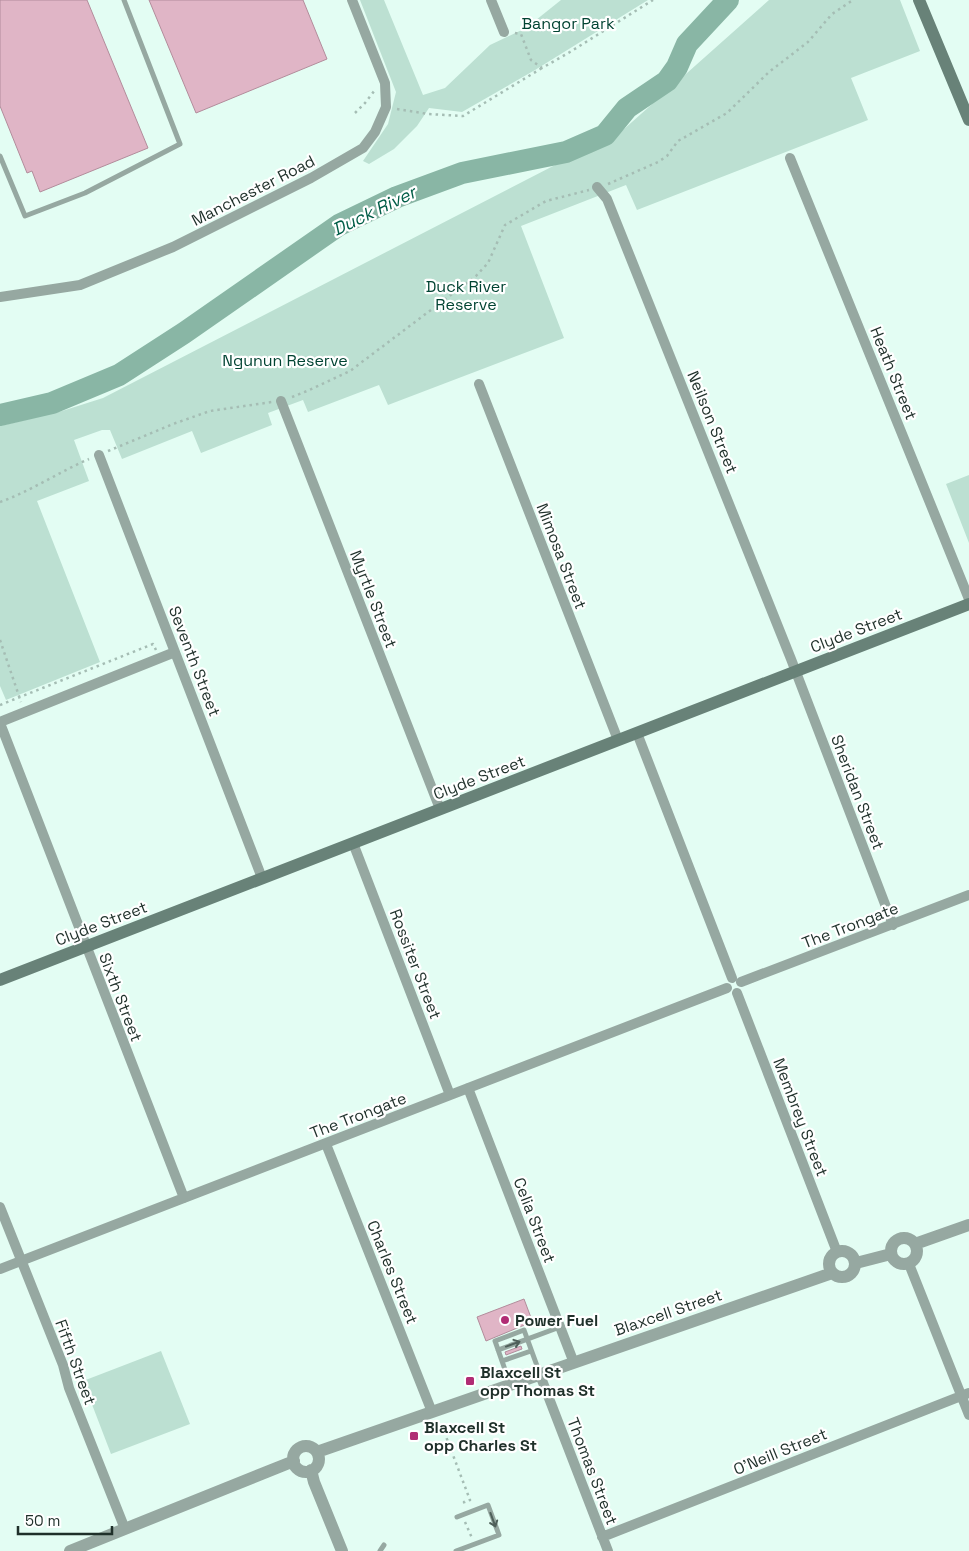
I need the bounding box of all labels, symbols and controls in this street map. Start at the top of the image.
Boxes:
park label: Bangor Park [521,13,615,34]
street label: Manchester Road [188,150,319,231]
water label: Duck River [328,179,422,241]
park label: Duck River Reserve [426,276,506,315]
street label: Heath Street [865,323,922,423]
park label: Ngunun Reserve [222,350,348,371]
street label: Neilson Street [682,368,743,477]
street label: Mimosa Street [532,500,591,612]
street label: Myrtle Street [345,547,402,651]
street label: Seventh Street [164,603,225,719]
street label: Clyde Street [807,603,905,658]
street label: Sheridan Street [826,732,889,853]
street label: Clyde Street [430,750,528,805]
street label: Clyde Street [52,896,150,951]
street label: The Trongate [799,897,901,953]
street label: Rossiter Street [385,906,446,1022]
street label: Sixth Street [94,950,147,1045]
street label: Membrey Street [768,1055,833,1179]
street label: The Trongate [307,1087,409,1143]
street label: Celia Street [509,1175,560,1266]
street label: Charles Street [362,1217,423,1327]
street label: Blaxcell Street [612,1284,725,1341]
place label: Power Fuel [515,1310,598,1331]
marker: Power Fuel [499,1314,511,1326]
street label: Fifth Street [50,1317,101,1408]
one-way arrow [504,1339,520,1348]
place label: Blaxcell St opp Thomas St [480,1362,595,1401]
marker: Blaxcell St opp Thomas St [464,1375,476,1387]
street label: Thomas Street [562,1414,623,1528]
place label: Blaxcell St opp Charles St [424,1417,537,1456]
street label: O'Neill Street [730,1423,830,1480]
marker: Blaxcell St opp Charles St [408,1430,420,1442]
scale bar [18,1504,111,1536]
text: 50 m [25,1511,60,1530]
one-way arrow [489,1512,498,1527]

